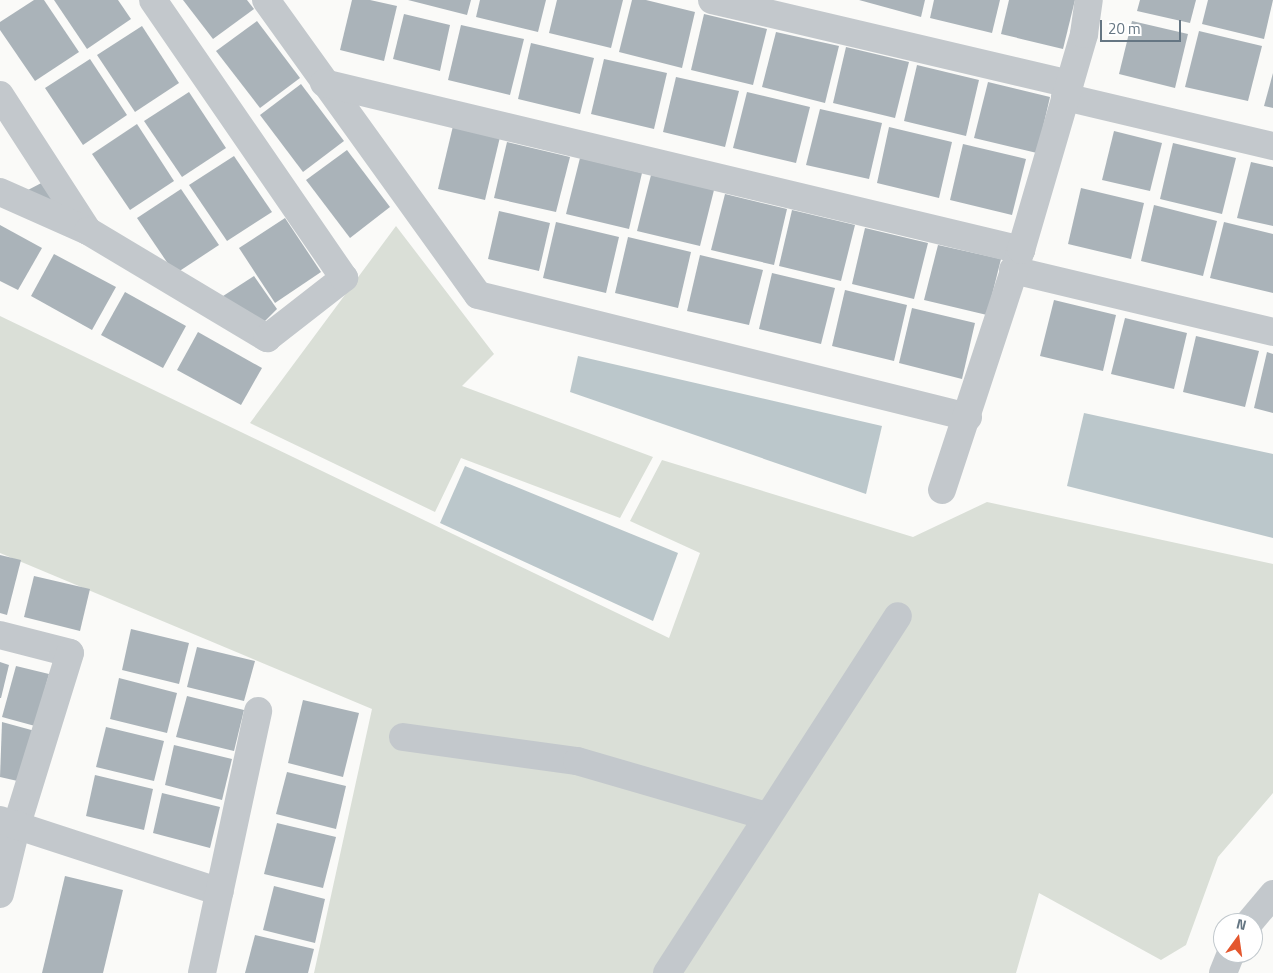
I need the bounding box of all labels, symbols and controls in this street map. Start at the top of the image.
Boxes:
scale bar [1103,10,1184,42]
text: 20 m [1108,17,1141,40]
north arrow [1213,913,1263,963]
text: N [1234,913,1249,935]

